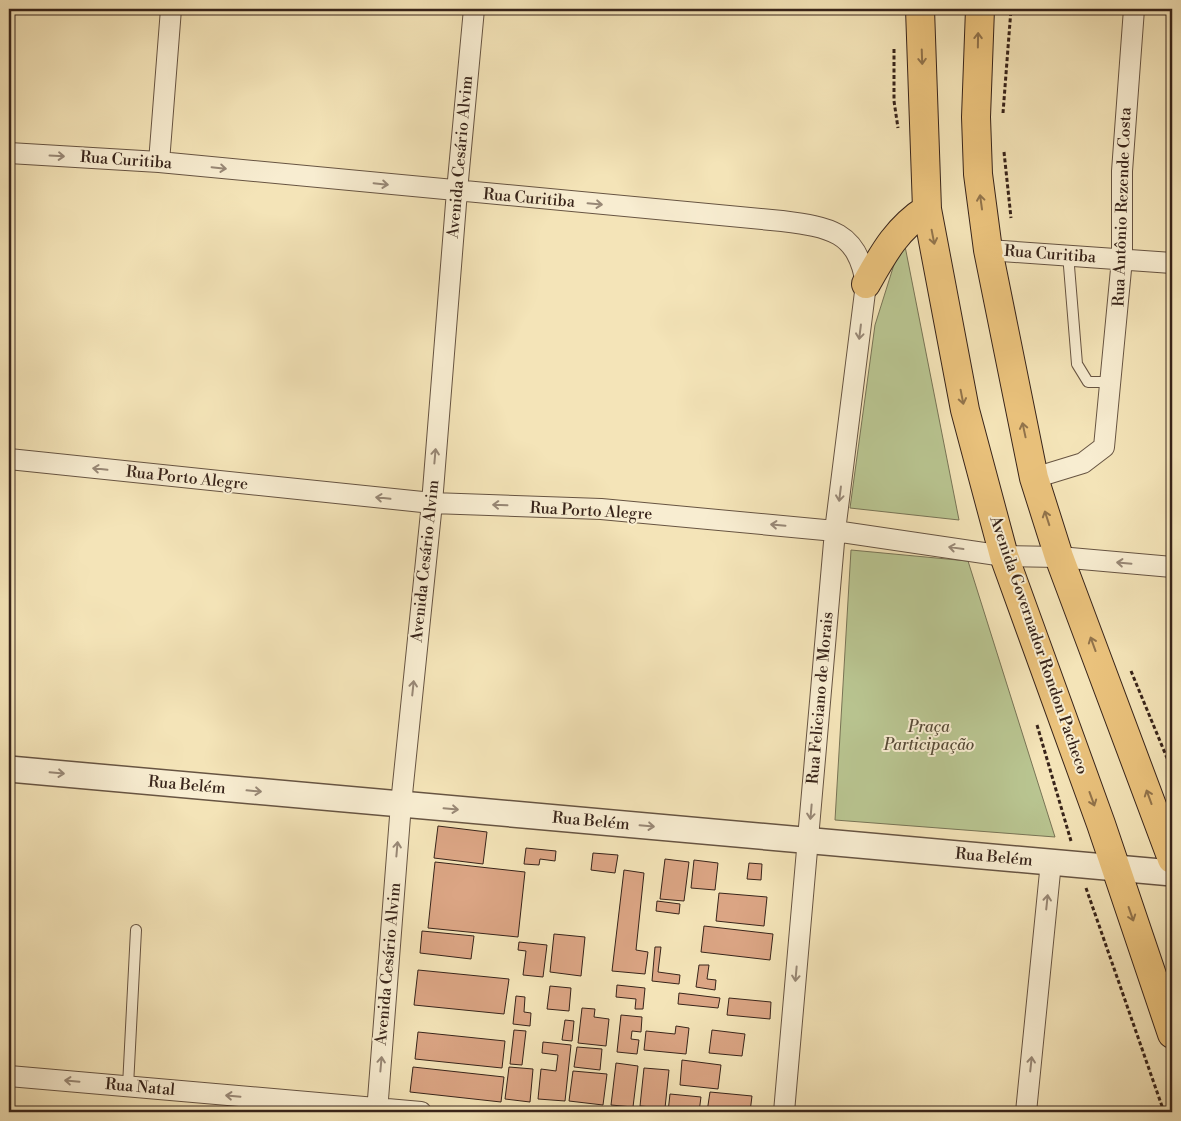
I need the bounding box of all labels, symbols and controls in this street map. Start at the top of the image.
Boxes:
one-way arrow [973,32,983,48]
one-way arrow [917,49,927,65]
street label: Avenida Cesário Alvim [443,75,477,240]
street label: Rua Antônio Rezende Costa [1109,106,1136,307]
street label: Rua Curitiba [79,147,174,173]
one-way arrow [49,152,65,161]
one-way arrow [211,163,227,172]
one-way arrow [373,179,389,188]
street label: Rua Curitiba [482,184,577,212]
one-way arrow [976,194,986,210]
one-way arrow [587,199,603,209]
one-way arrow [928,228,938,244]
street label: Rua Curitiba [1003,241,1098,267]
one-way arrow [855,324,865,340]
one-way arrow [958,388,968,404]
one-way arrow [1019,423,1029,439]
one-way arrow [431,448,440,464]
street label: Rua Porto Alegre [125,462,249,494]
one-way arrow [92,464,108,474]
street label: Avenida Cesário Alvim [406,479,443,644]
one-way arrow [835,485,845,501]
one-way arrow [375,493,391,503]
street label: Rua Porto Alegre [529,498,653,524]
one-way arrow [492,501,508,510]
one-way arrow [1042,510,1051,526]
street label: Avenida Governador Rondon Pacheco [985,512,1093,777]
one-way arrow [770,521,786,530]
one-way arrow [948,543,964,553]
one-way arrow [1116,558,1132,568]
street label: Rua Feliciano de Morais [802,611,838,785]
one-way arrow [1088,637,1097,652]
one-way arrow [408,680,418,696]
park label: Praça Participação [883,717,974,755]
one-way arrow [49,769,65,778]
street label: Rua Belém [147,772,227,798]
one-way arrow [246,786,262,796]
one-way arrow [1144,789,1153,805]
one-way arrow [1088,791,1097,806]
one-way arrow [442,804,458,813]
one-way arrow [806,804,815,820]
street label: Rua Belém [551,808,631,834]
one-way arrow [639,821,655,831]
one-way arrow [393,842,402,858]
street label: Rua Belém [954,844,1034,870]
street label: Avenida Cesário Alvim [371,882,405,1047]
one-way arrow [1042,894,1052,910]
one-way arrow [1127,906,1136,922]
one-way arrow [792,966,801,982]
one-way arrow [376,1056,385,1072]
one-way arrow [1026,1056,1036,1072]
street label: Rua Natal [104,1074,176,1100]
one-way arrow [64,1077,80,1086]
one-way arrow [226,1091,242,1101]

